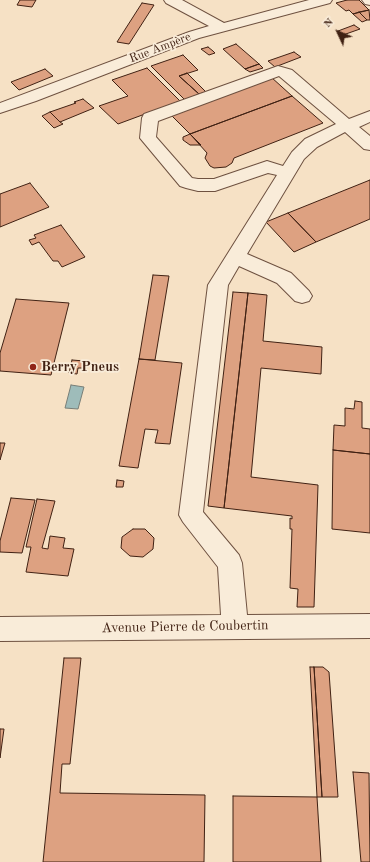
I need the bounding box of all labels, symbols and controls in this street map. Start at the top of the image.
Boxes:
north arrow [318,12,358,52]
text: N [322,16,336,30]
street label: Rue Ampère [127,30,193,66]
place label: Berry Pneus [41,359,119,375]
marker: Berry Pneus [28,362,38,372]
street label: Avenue Pierre de Coubertin [101,617,269,637]

